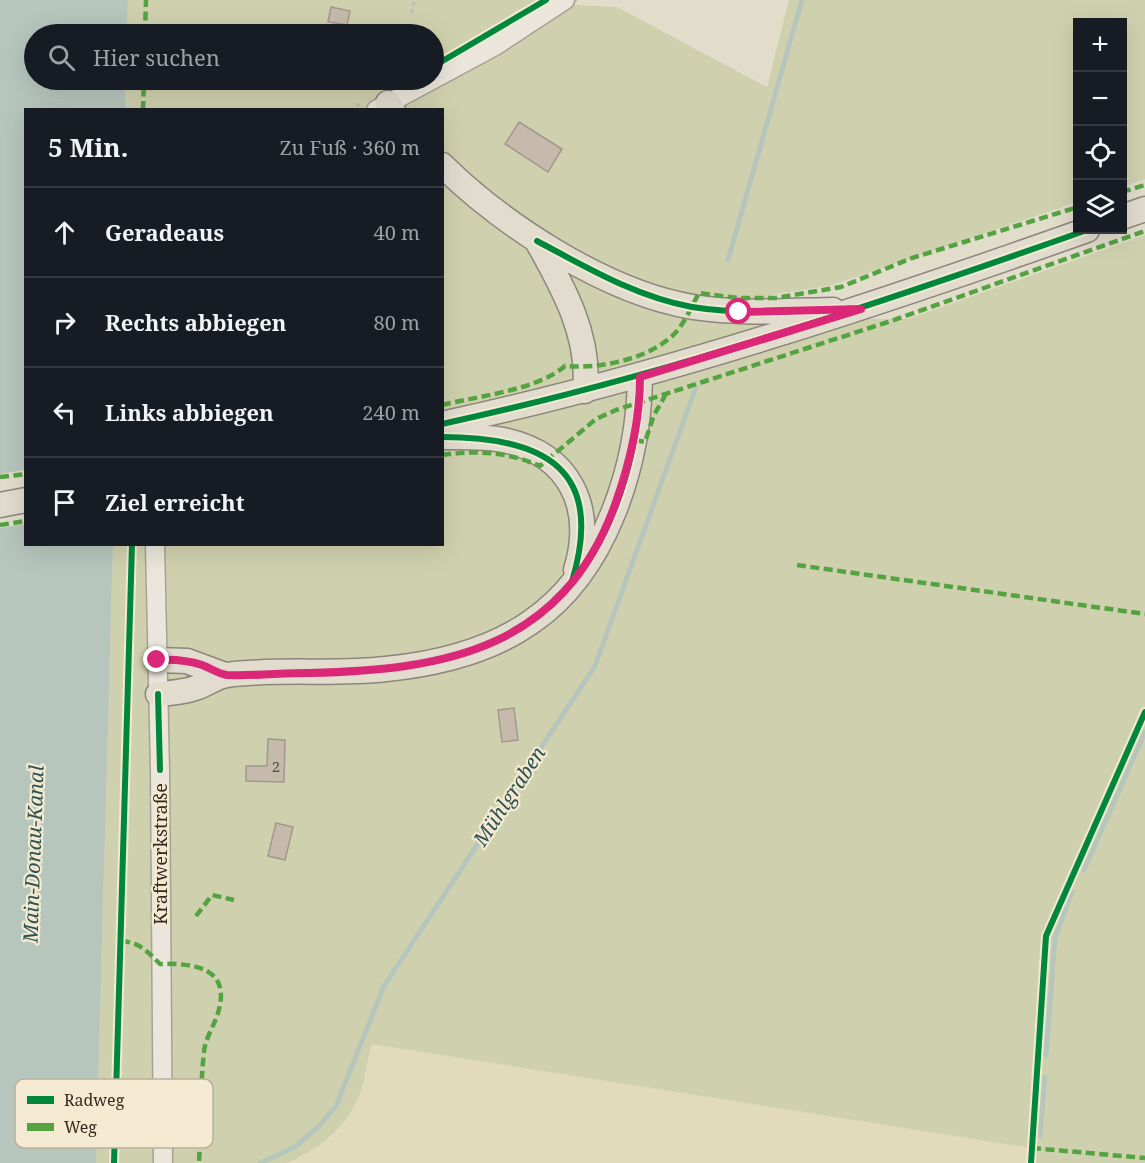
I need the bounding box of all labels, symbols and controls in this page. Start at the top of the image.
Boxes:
map controls [1073,18,1127,234]
button: + [1073,18,1127,72]
search box [24,24,444,90]
icon: search [45,41,78,74]
text: Hier suchen [93,42,220,72]
button: − [1073,72,1127,126]
button: locate [1073,126,1127,180]
text: 5 Min. [48,129,128,165]
text: Zu Fuß · 360 m [280,134,420,161]
button: layers [1073,180,1127,234]
icon: ahead [48,216,81,249]
text: Geradeaus [105,217,224,247]
text: 40 m [374,219,420,246]
route start [725,298,751,324]
icon: right [48,306,81,339]
text: Rechts abbiegen [105,307,286,337]
text: 80 m [374,309,420,336]
icon: left [48,396,81,429]
text: Links abbiegen [105,397,274,427]
text: 240 m [362,399,420,426]
icon: arrive [48,486,81,519]
text: Ziel erreicht [105,487,245,517]
route end [143,646,169,672]
water label: Mühlgraben [466,741,551,852]
house number: 2 [272,756,280,776]
water label: Main-Donau-Kanal [16,765,50,944]
street label: Kraftwerkstraße [148,783,172,925]
legend [15,1079,213,1148]
text: Radweg [64,1089,125,1111]
text: Weg [64,1116,97,1138]

